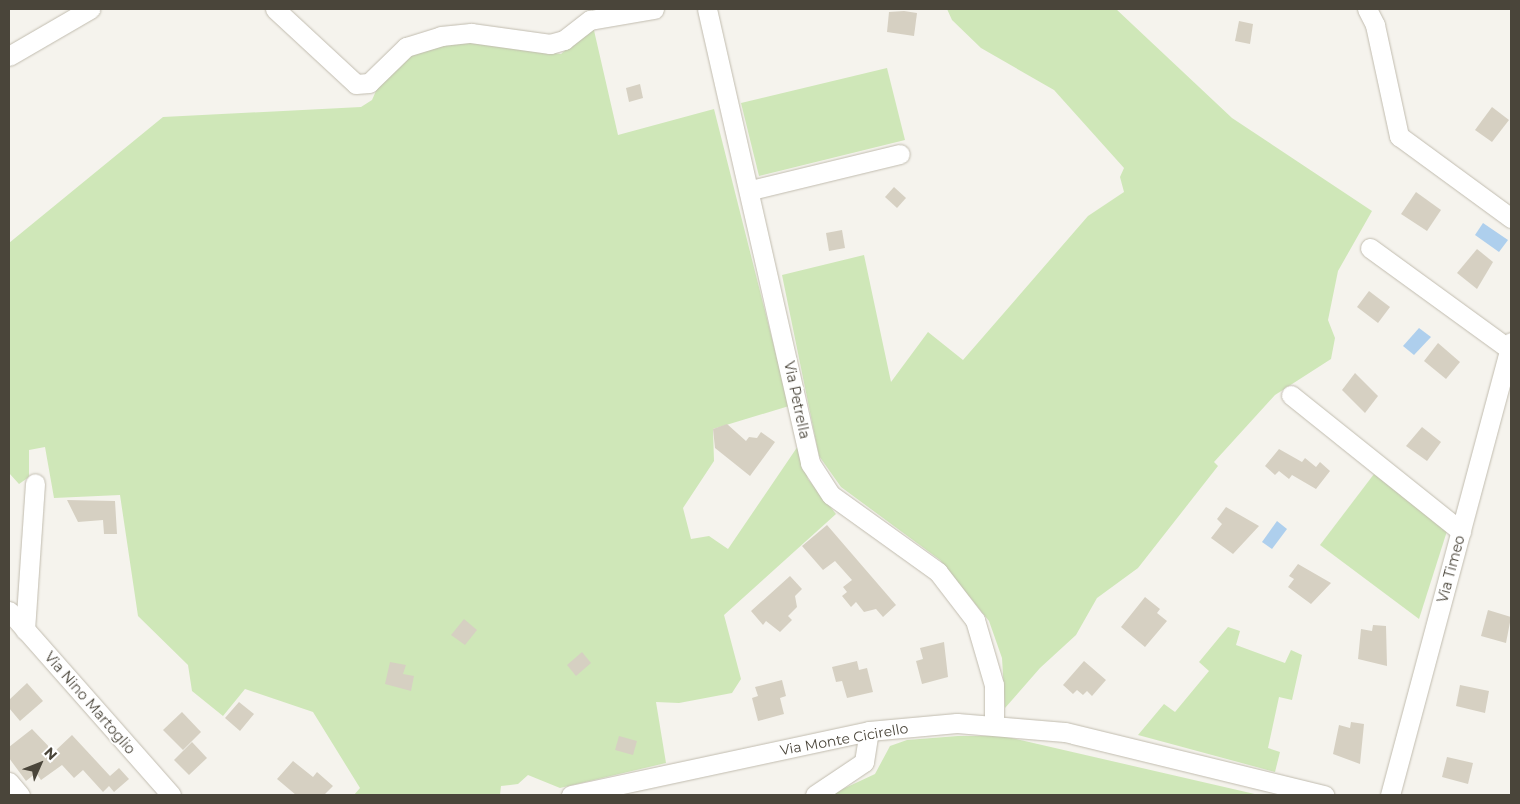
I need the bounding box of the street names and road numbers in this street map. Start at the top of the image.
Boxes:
street label: Via Petrella [781,360,813,440]
street label: Via Timeo [1434,533,1468,605]
street label: Via Nino Martoglio [41,648,139,758]
street label: Via Monte Cicirello [779,719,909,759]

